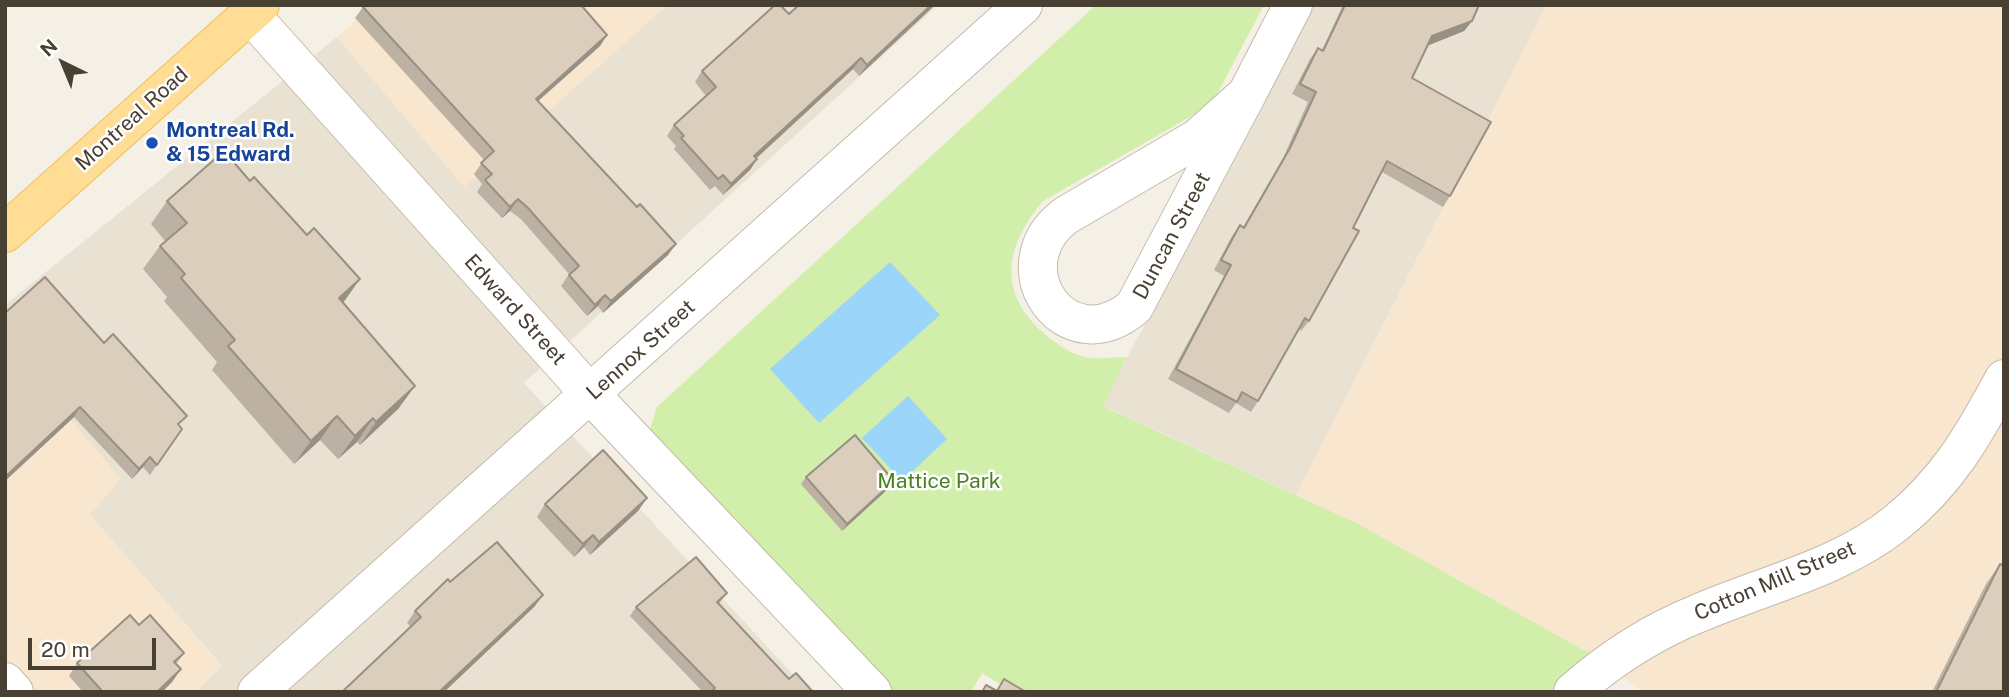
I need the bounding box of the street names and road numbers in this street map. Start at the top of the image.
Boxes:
street label: Montreal Road [71,62,193,176]
street label: Duncan Street [1128,168,1216,304]
street label: Edward Street [459,249,571,371]
street label: Lennox Street [582,295,700,405]
street label: Cotton Mill Street [1691,536,1859,626]

